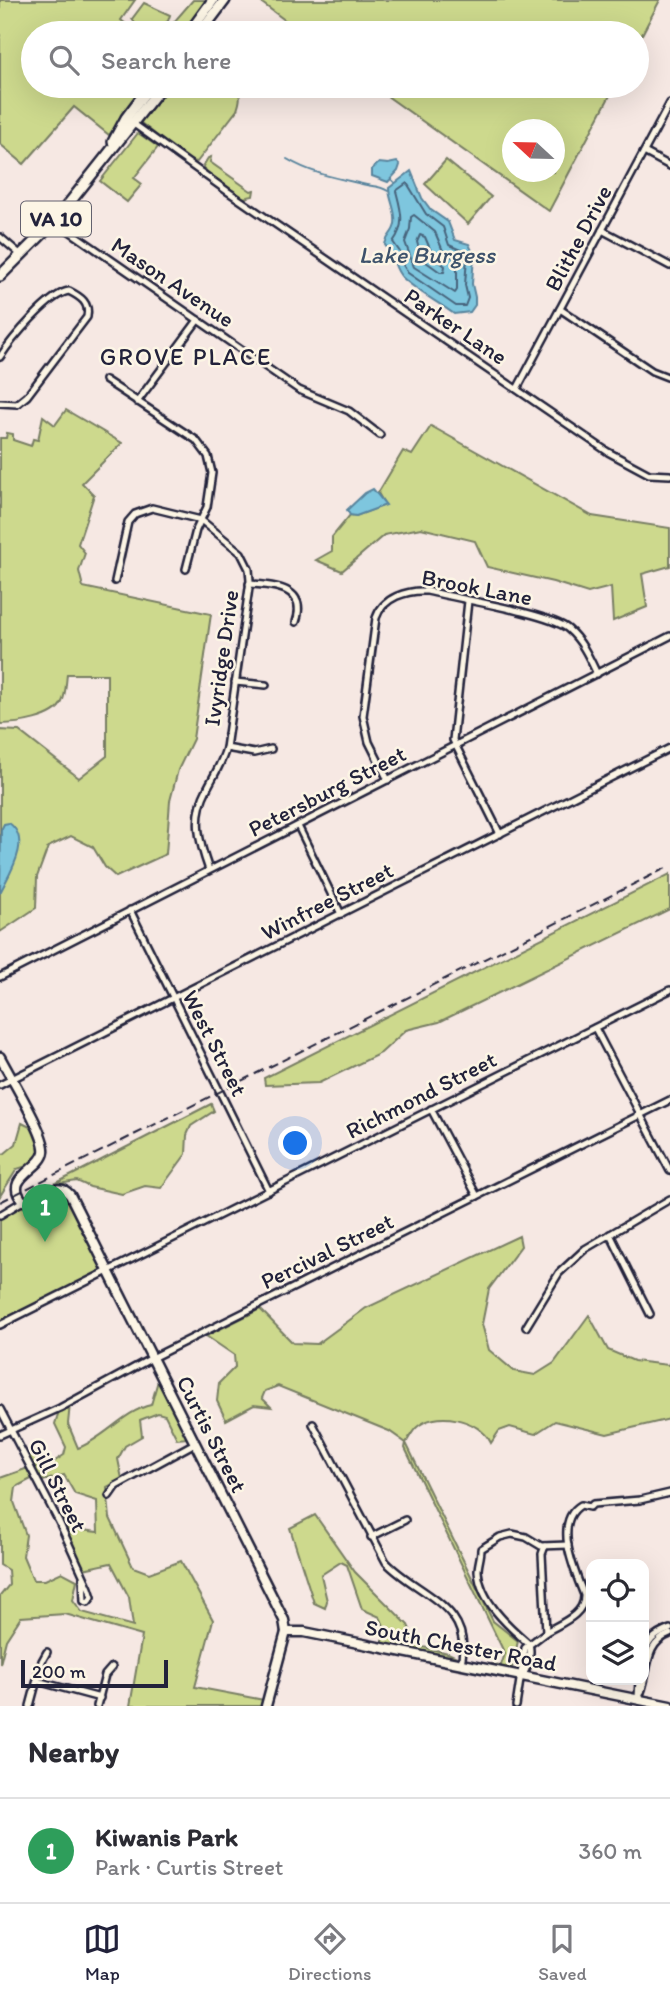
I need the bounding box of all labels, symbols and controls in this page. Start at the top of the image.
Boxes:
search box [21,21,649,98]
icon: search [45,41,83,79]
text: Search here [101,44,231,76]
north arrow [502,119,565,182]
street label: Blithe Drive [538,180,618,296]
road number: VA 10 [21,202,91,236]
street label: Mason Avenue [106,231,240,333]
water label: Lake Burgess [359,240,497,269]
street label: Parker Lane [399,281,513,371]
district label: GROVE PLACE [100,342,272,371]
street label: Brook Lane [419,563,535,611]
street label: Ivyridge Drive [198,588,244,728]
street label: Petersburg Street [243,739,411,843]
street label: Winfree Street [256,856,398,946]
street label: West Street [176,985,254,1101]
street label: Richmond Street [341,1045,501,1145]
your location [278,1126,312,1160]
pin: 1 [22,1184,68,1242]
street label: Percival Street [256,1207,398,1295]
street label: Curtis Street [171,1371,254,1497]
street label: Gill Street [23,1434,94,1537]
map controls [586,1559,649,1685]
button: locate [586,1559,649,1622]
street label: South Chester Road [362,1613,560,1677]
button: layers [586,1622,649,1685]
scale bar [21,1657,168,1689]
text: 200 m [32,1660,86,1683]
text: Nearby [28,1733,119,1770]
text: Kiwanis Park [95,1821,238,1853]
text: 1 [46,1837,56,1865]
text: 360 m [579,1837,642,1865]
text: Park · Curtis Street [95,1853,284,1881]
tab: Map [83,1920,121,1985]
tab: Directions [288,1920,372,1985]
tab: Saved [538,1920,587,1985]

